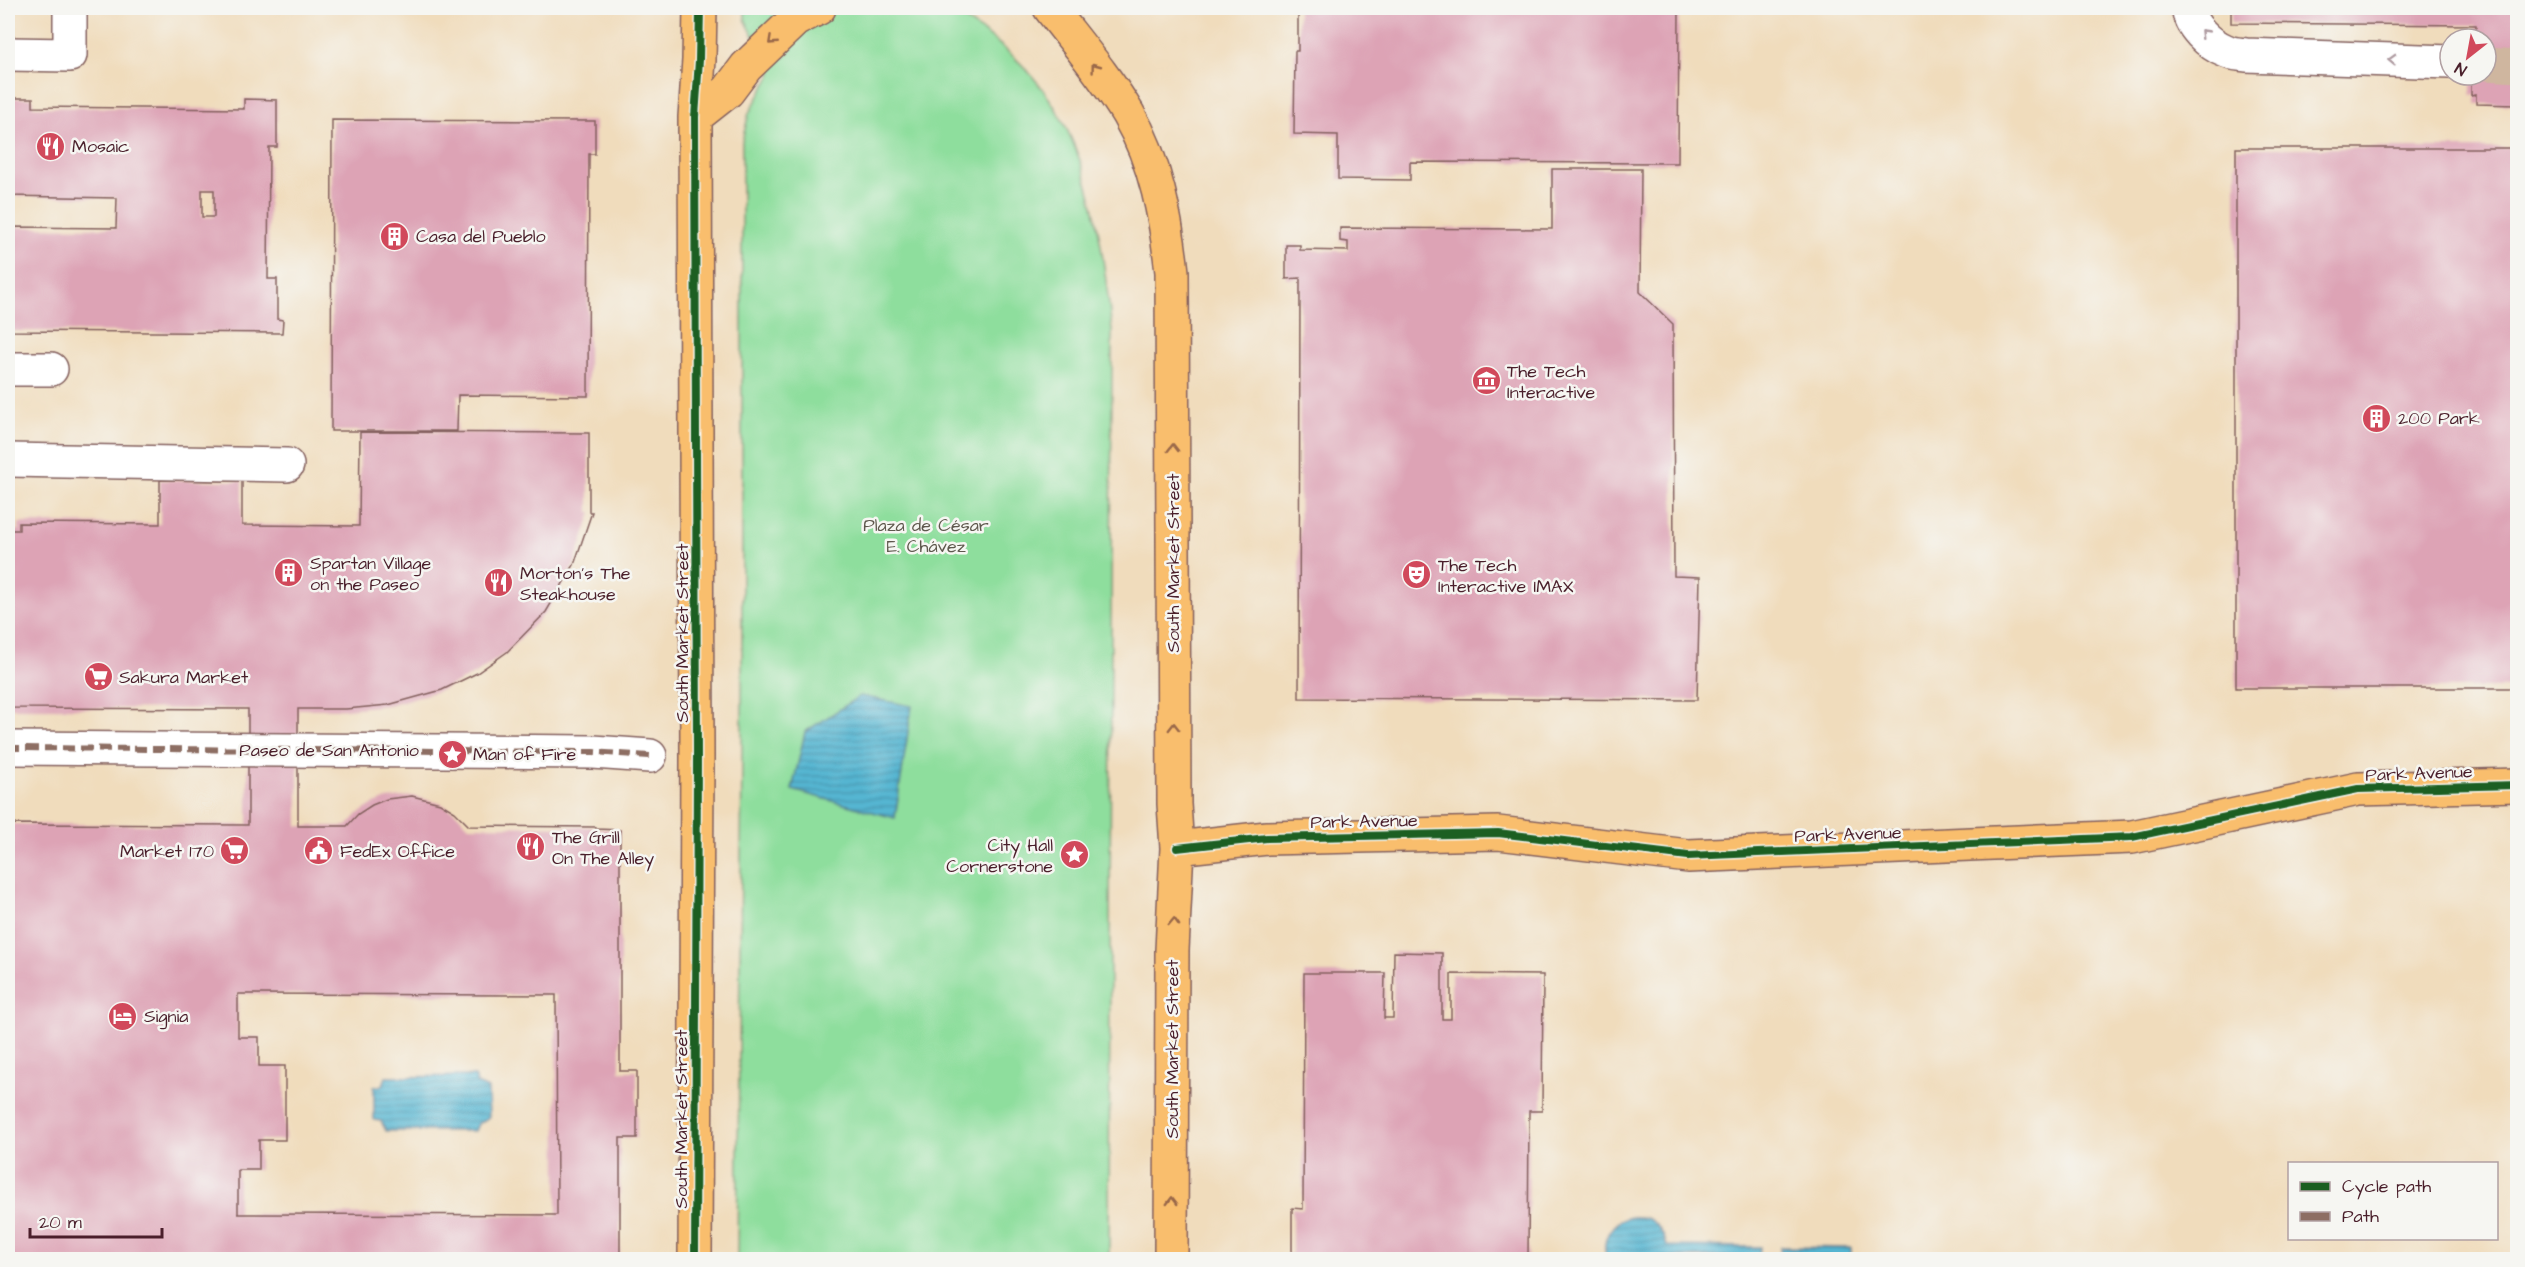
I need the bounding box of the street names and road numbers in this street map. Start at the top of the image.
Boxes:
street label: South Market Street [1161,473,1186,653]
street label: South Market Street [670,543,695,723]
street label: Paseo de San Antonio [239,738,419,763]
street label: Park Avenue [2365,759,2473,788]
street label: Park Avenue [1310,808,1418,835]
street label: Park Avenue [1794,820,1902,849]
street label: South Market Street [1160,959,1185,1139]
street label: South Market Street [669,1029,694,1209]

